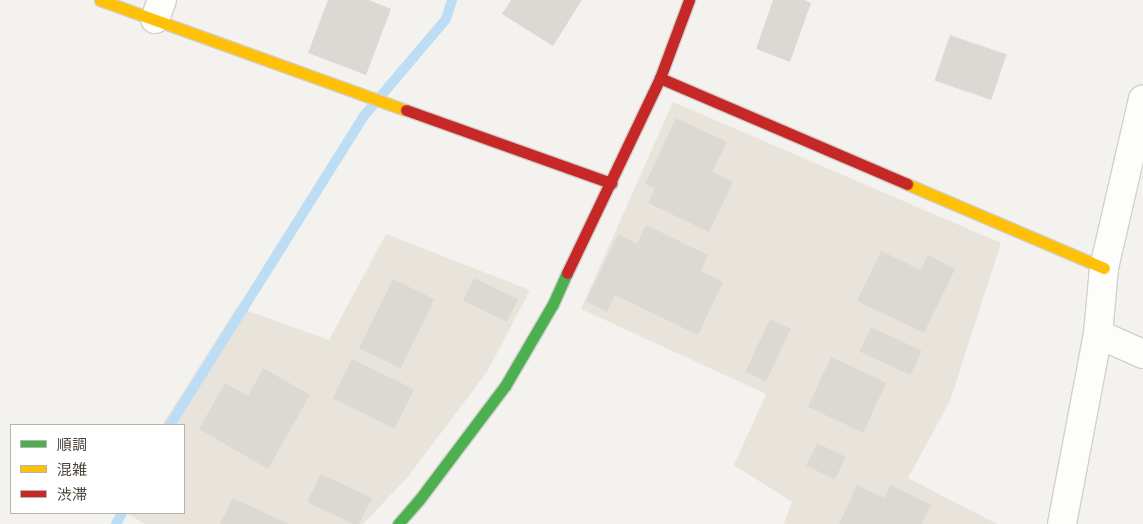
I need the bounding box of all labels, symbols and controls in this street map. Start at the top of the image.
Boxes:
legend [10,424,185,514]
text: 順調 [57,436,87,454]
text: 混雑 [57,461,87,479]
text: 渋滞 [57,486,87,504]

